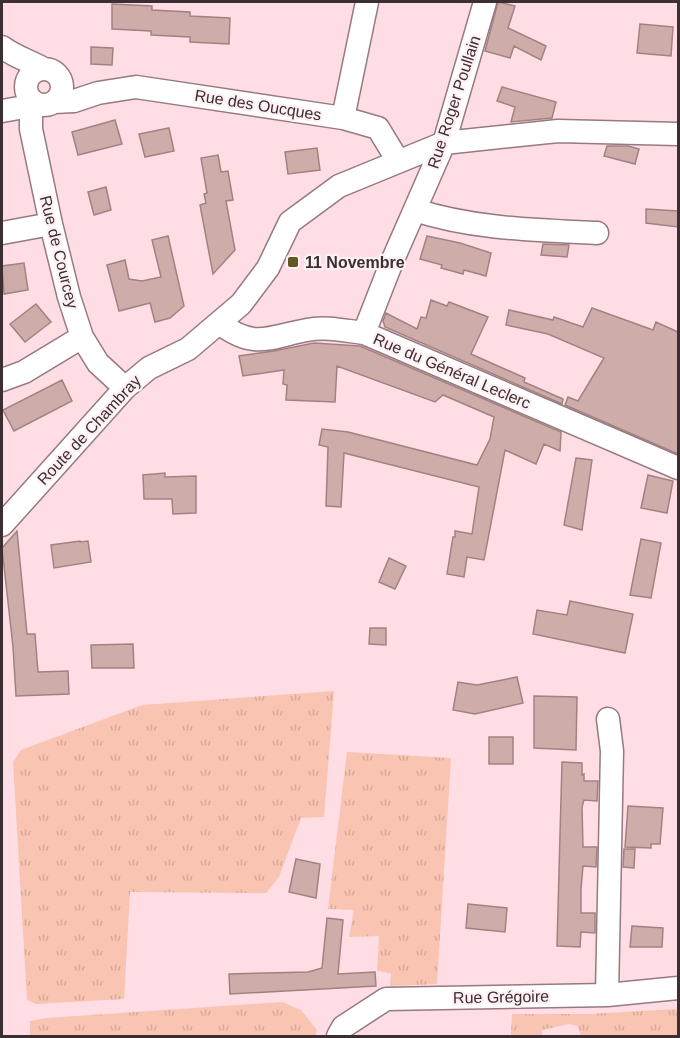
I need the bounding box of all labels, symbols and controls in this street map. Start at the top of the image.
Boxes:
street label: Rue Roger Poullain [424,33,484,171]
street label: Rue des Oucques [193,87,323,123]
street label: Rue de Courcey [37,194,81,310]
place label: 11 Novembre [305,254,405,271]
marker: 11 Novembre [286,255,300,269]
street label: Rue du Général Leclerc [371,330,533,412]
street label: Route de Chambray [34,372,144,488]
street label: Rue Grégoire [453,988,549,1006]

